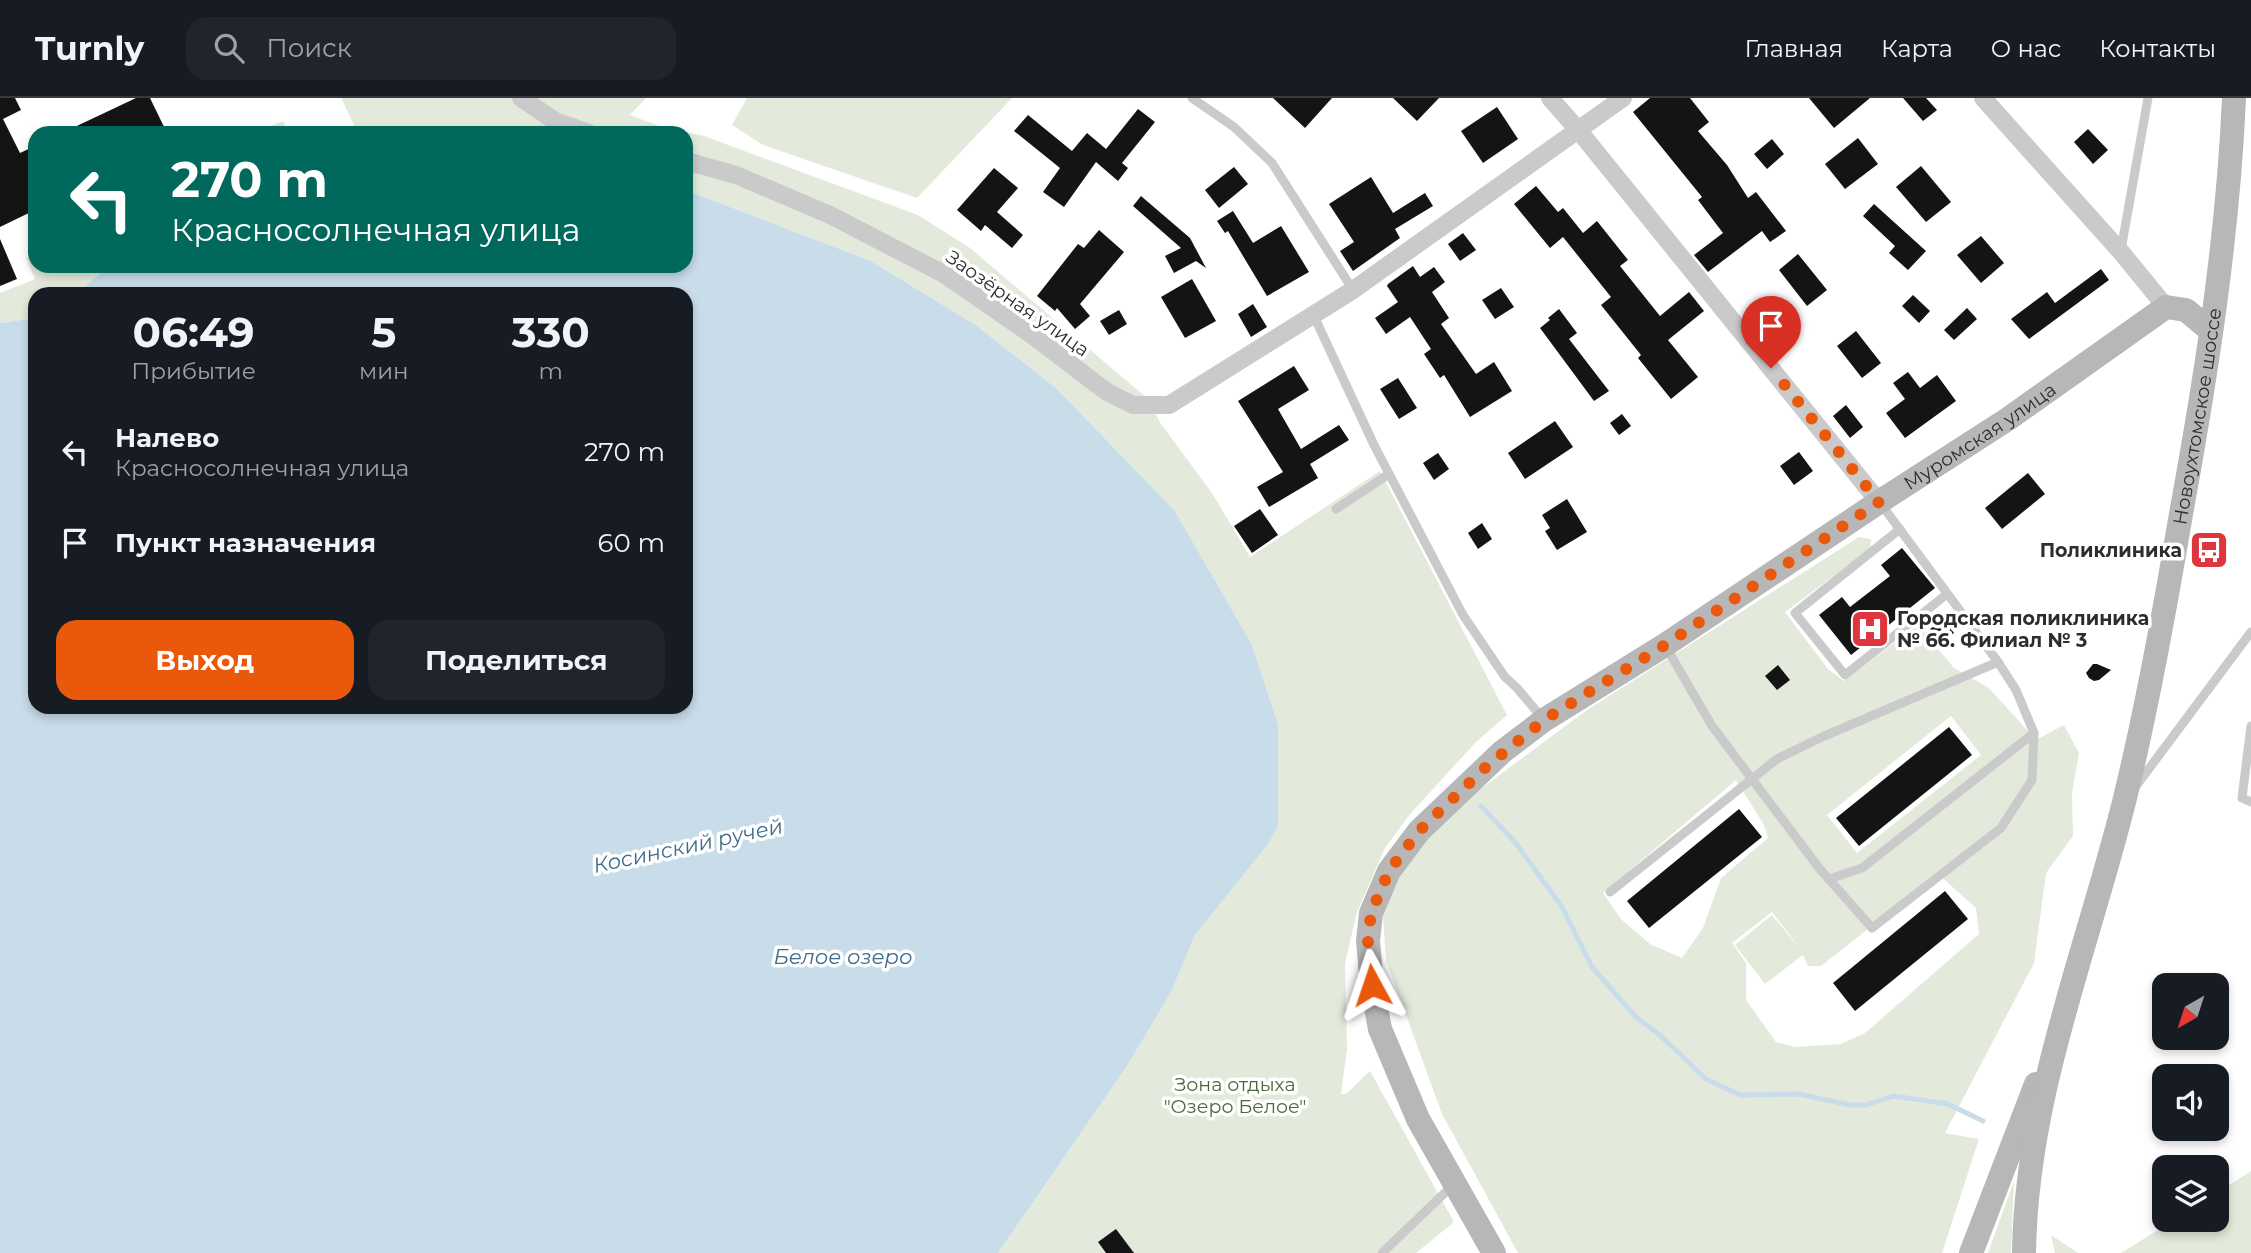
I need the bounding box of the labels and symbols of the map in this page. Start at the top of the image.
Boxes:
street label: Заозёрная улица [942,245,1094,361]
pin [1741,296,1801,368]
street label: Новоухтомское шоссе [2168,306,2226,527]
street label: Муромская улица [1900,378,2060,495]
bus stop icon: Поликлиника [2188,529,2230,571]
place label: Поликлиника [2040,539,2182,562]
place label: Городская поликлиника № 66. Филиал № 3 [1897,607,2149,652]
hospital icon: Городская поликлиника № 66. Филиал № 3 [1849,608,1891,650]
water label: Косинский ручей [591,813,785,878]
water label: Белое озеро [773,944,913,969]
position arrow [1335,948,1409,1022]
north arrow [2152,973,2230,1050]
park label: Зона отдыха "Озеро Белое" [1164,1073,1306,1118]

